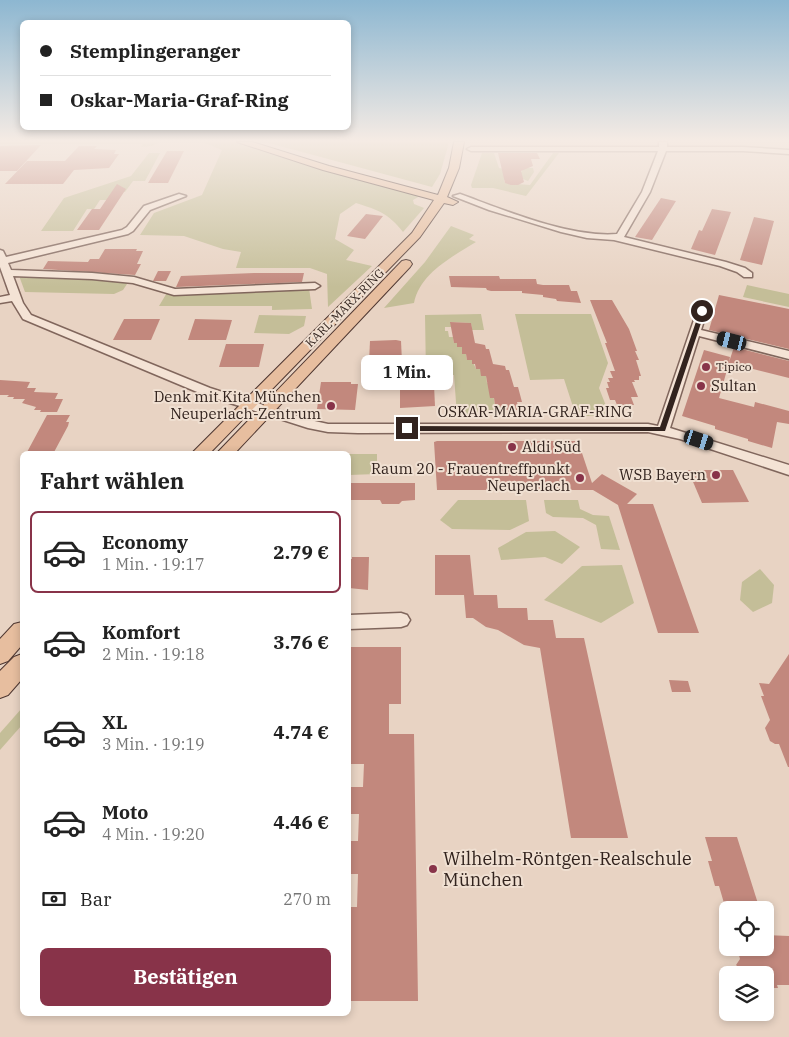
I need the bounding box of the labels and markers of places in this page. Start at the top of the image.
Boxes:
place label: Tipico [716,359,752,374]
marker: Tipico [700,361,712,373]
place label: Sultan [711,376,757,395]
marker: Sultan [695,380,707,392]
place label: Denk mit Kita München Neuperlach-Zentrum [154,387,321,423]
marker: Denk mit Kita München Neuperlach-Zentrum [325,400,337,412]
place label: Aldi Süd [522,437,581,456]
marker: Aldi Süd [506,441,518,453]
place label: Raum 20 - Frauentreffpunkt Neuperlach [371,459,570,495]
place label: WSB Bayern [619,465,706,484]
marker: WSB Bayern [710,469,722,481]
marker: Raum 20 - Frauentreffpunkt Neuperlach [574,472,586,484]
place label: Wilhelm-Röntgen-Realschule München [443,847,692,891]
marker: Wilhelm-Röntgen-Realschule München [427,863,439,875]

